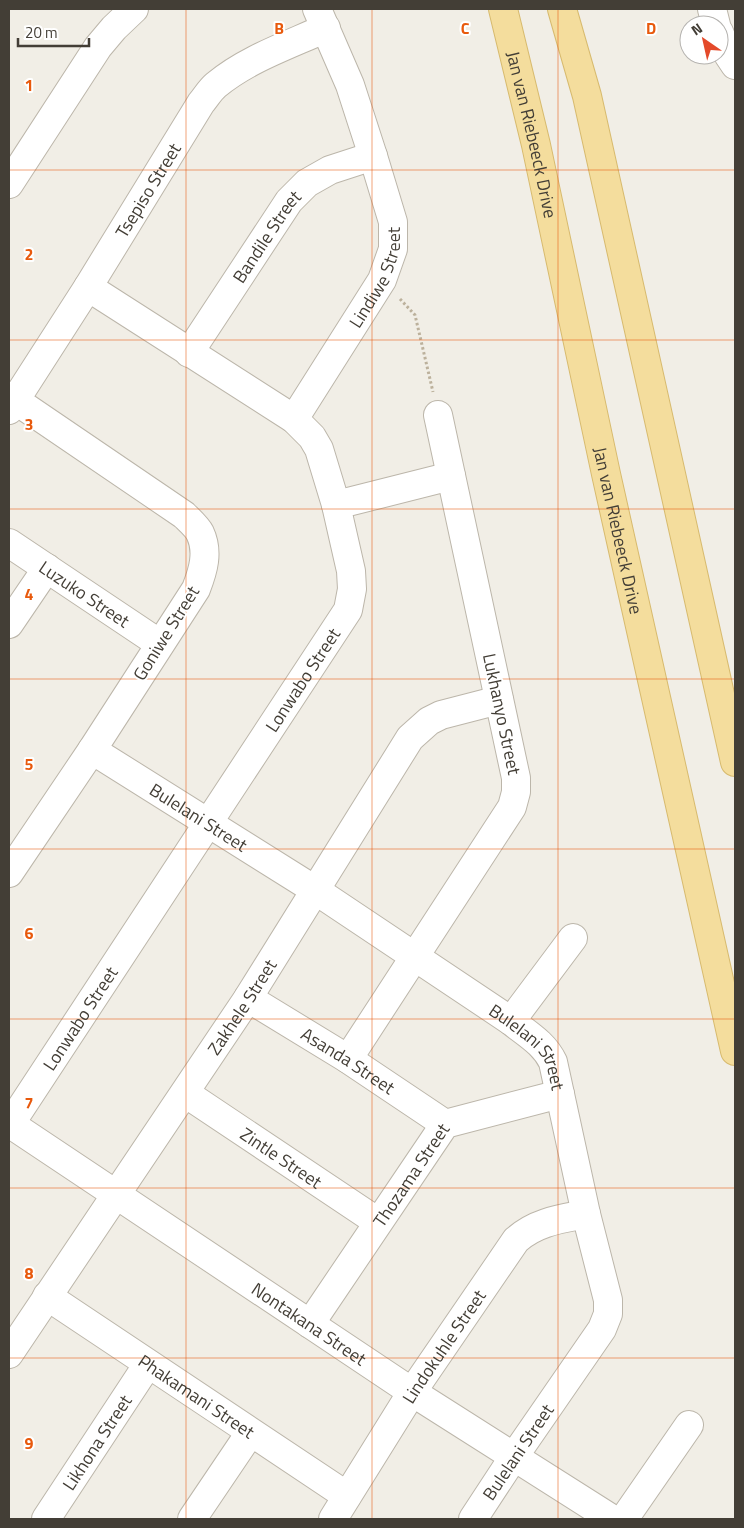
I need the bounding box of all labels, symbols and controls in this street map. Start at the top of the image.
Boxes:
scale bar [18,15,89,47]
north arrow [679,15,729,65]
text: B [274,16,284,40]
text: C [461,16,470,40]
text: D [646,16,656,40]
text: N [687,17,706,40]
text: 20 m [25,21,58,44]
street label: Jan van Riebeeck Drive [500,48,565,221]
text: 1 [25,73,33,97]
street label: Tsepiso Street [108,137,187,243]
street label: Bandile Street [225,183,307,288]
street label: Lindiwe Street [342,226,407,333]
text: 2 [25,242,33,266]
text: 3 [25,412,33,436]
street label: Jan van Riebeeck Drive [587,444,650,617]
street label: Luzuko Street [34,553,136,634]
street label: Goniwe Street [126,580,206,686]
text: 4 [25,582,34,606]
street label: Lonwabo Street [258,622,347,737]
street label: Lukhanyo Street [476,651,528,778]
text: 5 [25,752,34,776]
street label: Bulelani Street [144,776,254,858]
text: 6 [25,921,34,945]
street label: Zakhele Street [200,953,283,1060]
street label: Lonwabo Street [36,960,124,1076]
street label: Bulelani Street [484,997,572,1093]
street label: Asanda Street [296,1020,401,1101]
text: 7 [25,1091,33,1115]
street label: Thozama Street [366,1117,456,1232]
street label: Zintle Street [235,1120,328,1195]
text: 8 [25,1261,34,1285]
street label: Nontakana Street [246,1275,373,1372]
street label: Lindokuhle Street [395,1283,492,1408]
street label: Phakamani Street [133,1347,261,1445]
street label: Likhona Street [55,1388,138,1495]
street label: Bulelani Street [476,1398,561,1506]
text: 9 [25,1431,34,1455]

